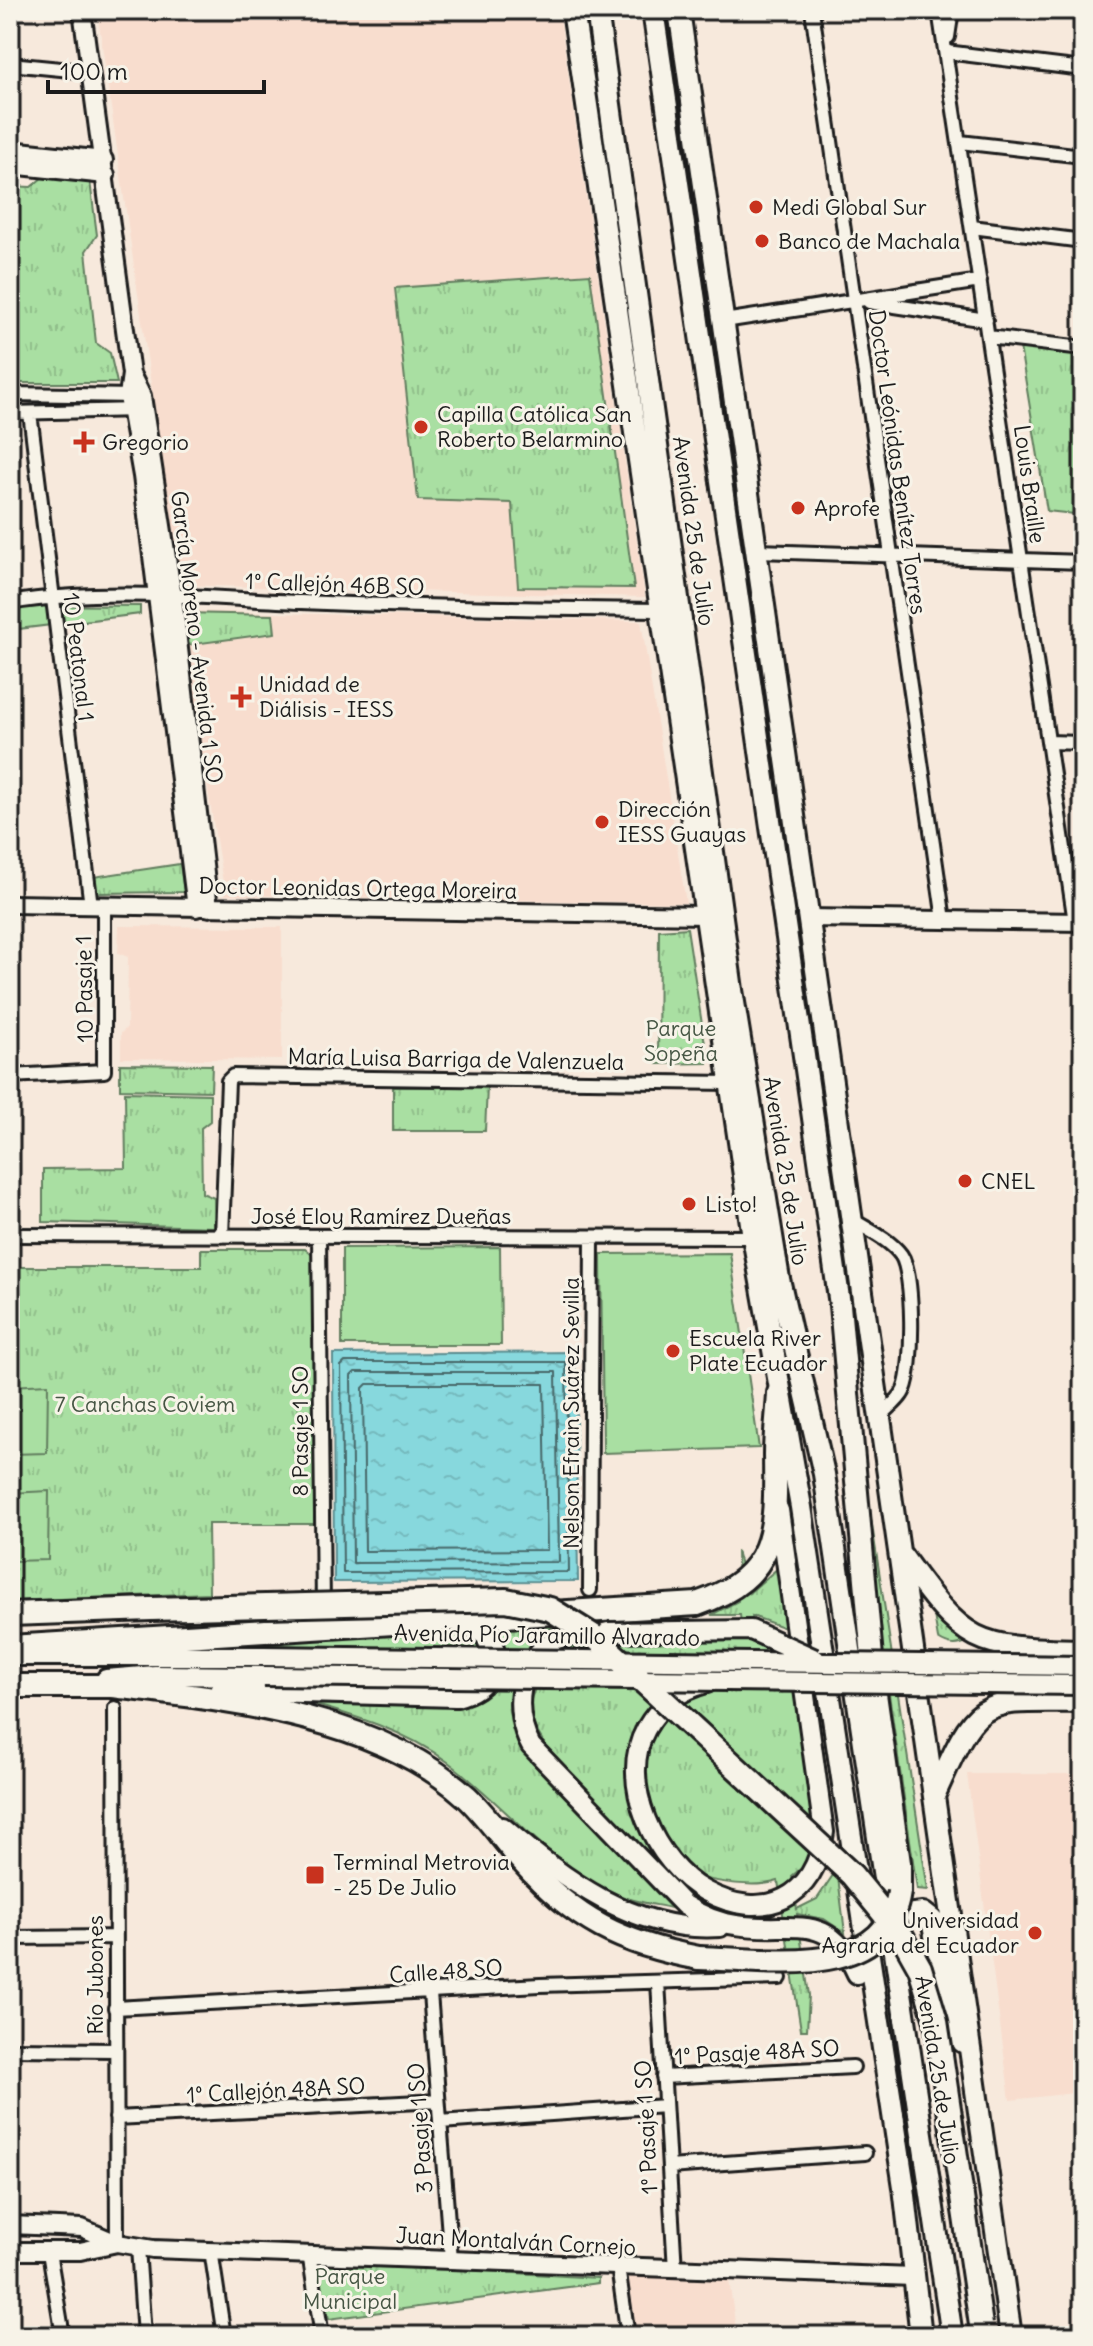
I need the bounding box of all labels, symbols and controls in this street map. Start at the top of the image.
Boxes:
scale bar [48,44,264,94]
text: 100 m [60,56,128,86]
place label: Medi Global Sur [772,193,927,221]
marker: Medi Global Sur [747,198,765,216]
place label: Banco de Machala [778,227,960,255]
marker: Banco de Machala [753,232,771,250]
street label: Doctor Leónidas Benítez Torres [863,308,933,616]
place label: Capilla Católica San Roberto Belarmino [437,400,632,453]
marker: Capilla Católica San Roberto Belarmino [412,418,430,436]
street label: Louis Braille [1008,423,1052,545]
place label: Gregorio [102,428,189,456]
marker: Gregorio [73,431,95,453]
street label: Avenida 25 de Julio [667,434,721,628]
street label: García Moreno - Avenida 1 SO [165,489,229,785]
place label: Aprofe [814,494,880,522]
marker: Aprofe [789,499,807,517]
street label: 1° Callejón 46B SO [245,567,425,601]
street label: 10 Peatonal 1 [57,591,101,723]
place label: Unidad de Diálisis - IESS [259,670,394,723]
marker: Unidad de Diálisis - IESS [230,686,252,708]
place label: Dirección IESS Guayas [618,795,746,848]
marker: Dirección IESS Guayas [593,813,611,831]
street label: Doctor Leonidas Ortega Moreira [198,871,518,905]
street label: 10 Pasaje 1 [69,935,99,1043]
park label: Parque Sopeña [644,1014,718,1067]
street label: María Luisa Barriga de Valenzuela [287,1042,625,1076]
street label: Avenida 25 de Julio [757,1074,815,1268]
place label: CNEL [981,1167,1036,1195]
marker: CNEL [956,1172,974,1190]
place label: Listo! [705,1190,757,1218]
marker: Listo! [680,1195,698,1213]
street label: José Eloy Ramírez Dueñas [251,1202,511,1230]
street label: Nelson Efraìn Suárez Sevilla [557,1277,585,1549]
place label: Escuela River Plate Ecuador [689,1324,827,1377]
marker: Escuela River Plate Ecuador [664,1342,682,1360]
street label: 8 Pasaje 1 SO [286,1366,314,1496]
park label: 7 Canchas Coviem [55,1390,235,1418]
street label: Avenida Pío Jaramillo Alvarado [394,1618,700,1652]
place label: Terminal Metrovia - 25 De Julio [333,1848,510,1901]
marker: Terminal Metrovia - 25 De Julio [304,1864,326,1886]
place label: Universidad Agraria del Ecuador [822,1906,1019,1959]
street label: Río Jubones [81,1915,109,2035]
marker: Universidad Agraria del Ecuador [1026,1924,1044,1942]
street label: Calle 48 SO [388,1953,504,1989]
street label: Avenida 25 de Julio [909,1973,967,2167]
street label: 1° Pasaje 48A SO [674,2034,840,2070]
street label: 1° Pasaje 1 SO [629,2059,663,2195]
street label: 3 Pasaje 1 SO [401,2062,439,2194]
street label: 1° Callejón 48A SO [186,2071,366,2109]
street label: Juan Montalván Cornejo [395,2221,637,2261]
park label: Parque Municipal [303,2262,397,2315]

